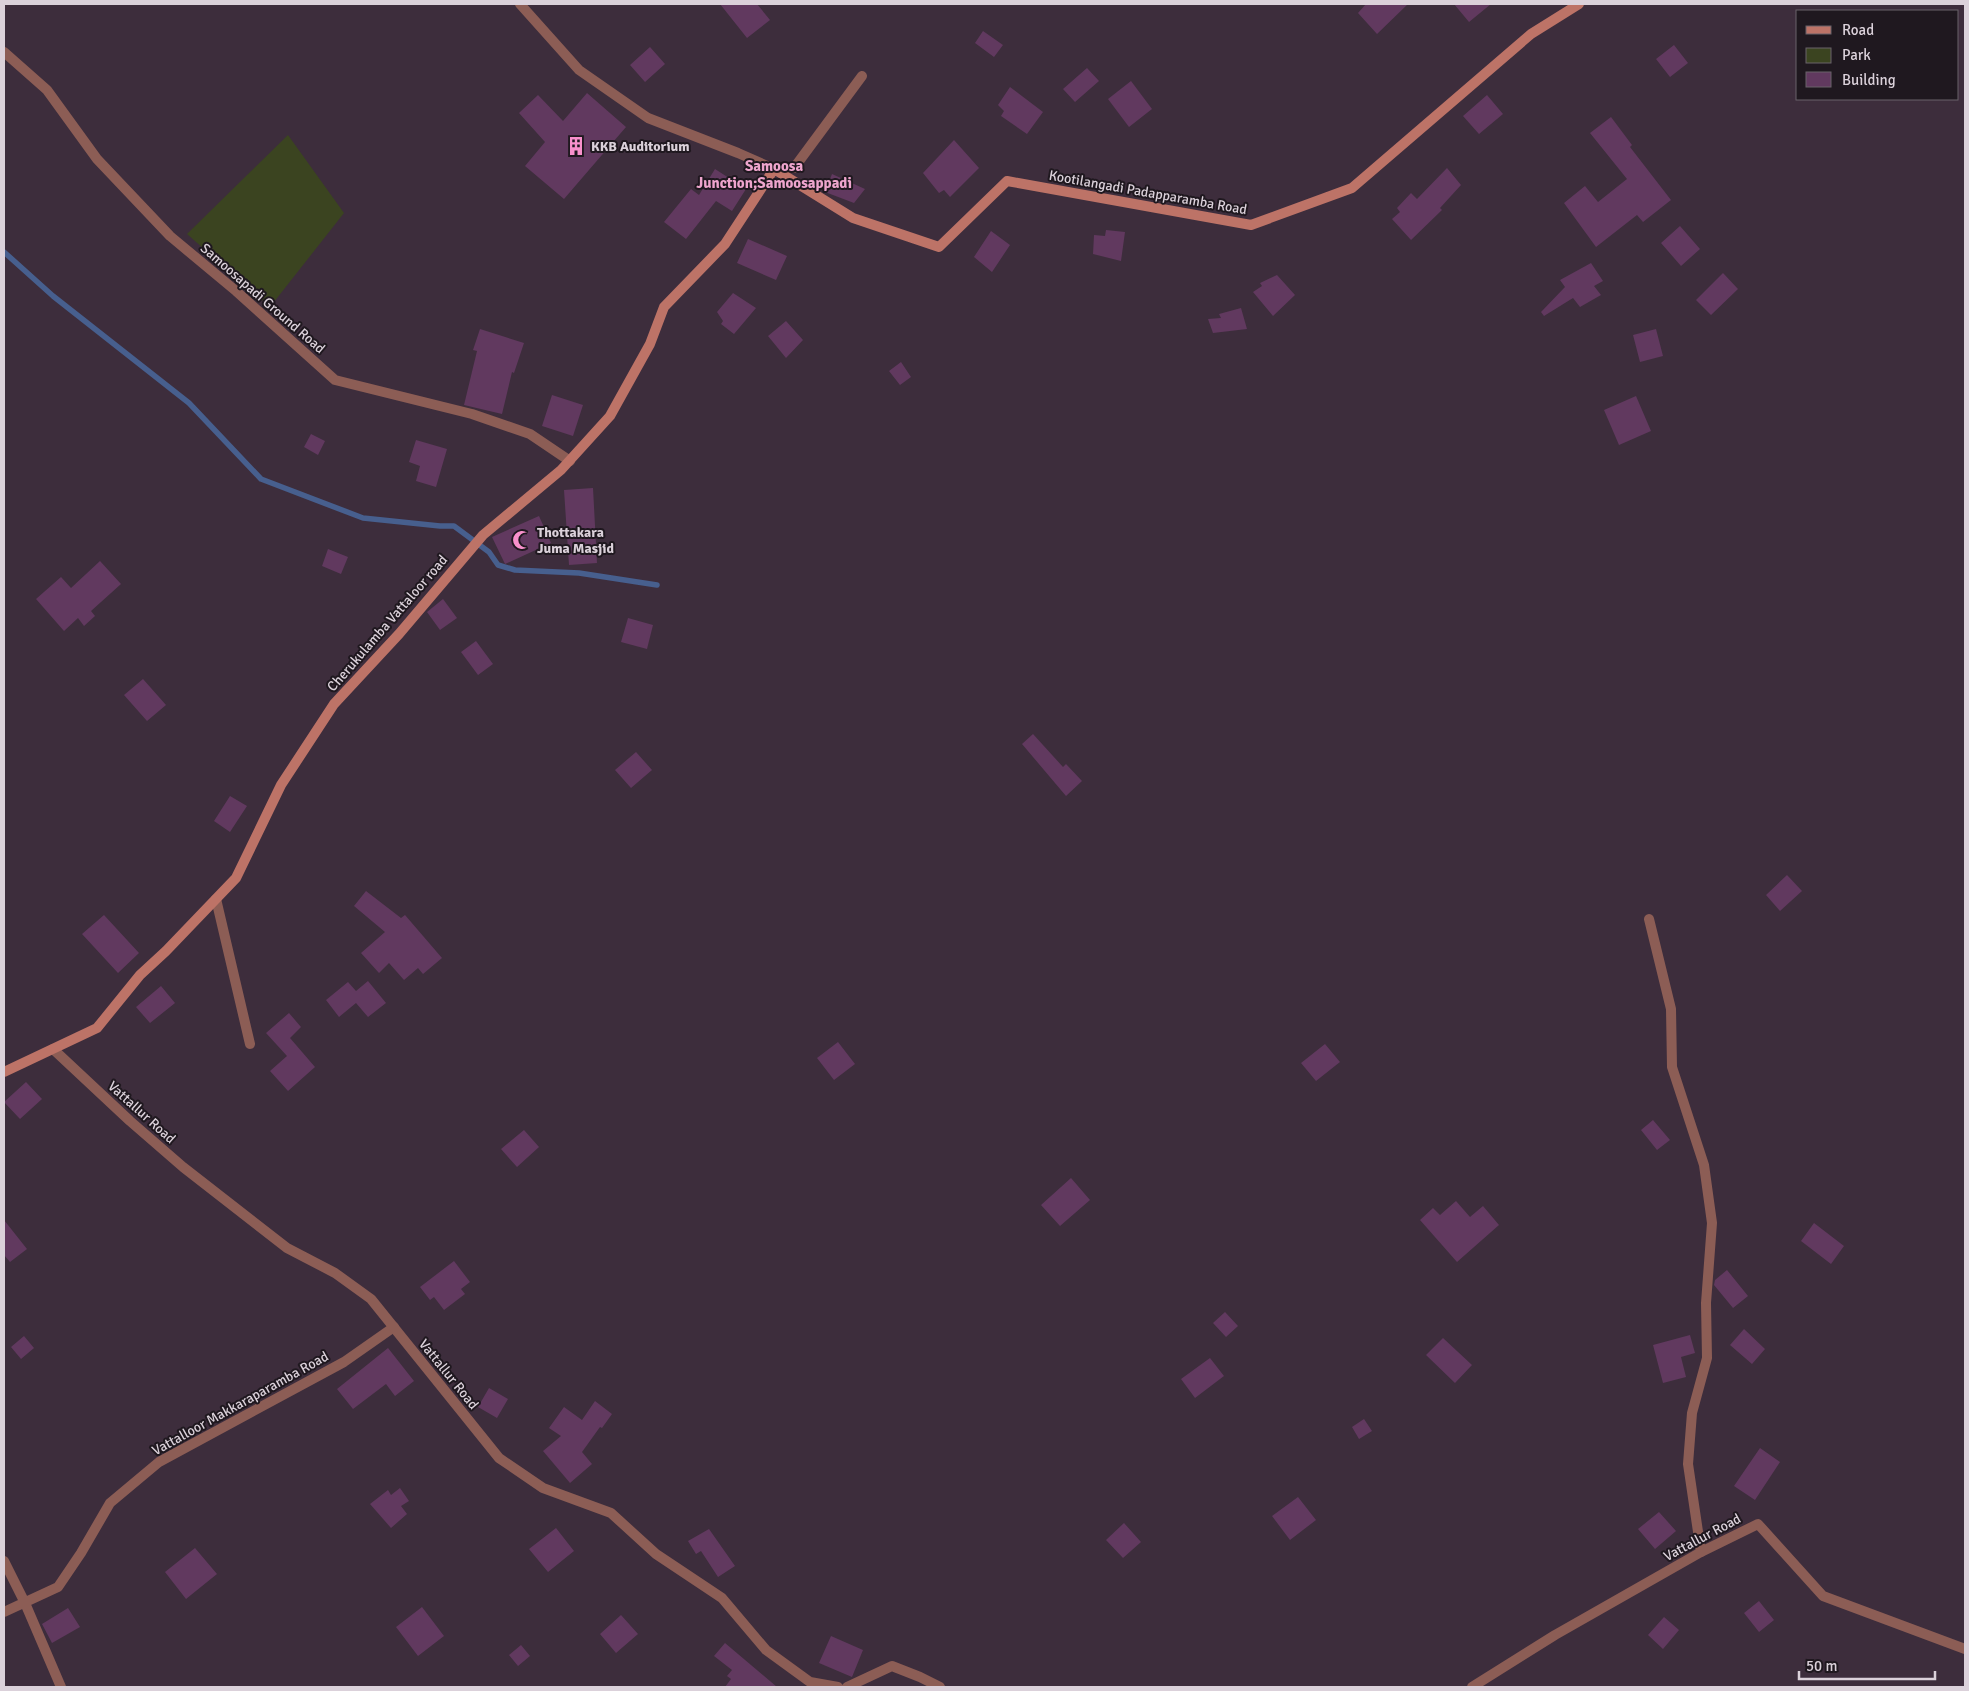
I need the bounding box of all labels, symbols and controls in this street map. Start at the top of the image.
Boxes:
legend [1796,10,1959,100]
text: Road [1842,21,1874,39]
text: Park [1842,46,1871,64]
text: Building [1842,71,1896,89]
building icon: KKB Auditorium [565,135,587,157]
place label: KKB Auditorium [591,138,690,155]
district label: Samoosa Junction;Samoosappadi [696,157,852,192]
street label: Kootilangadi Padapparamba Road [1048,167,1248,218]
street label: Samoosapadi Ground Road [197,240,328,357]
place label: Thottakara Juma Masjid [537,524,614,557]
mosque icon: Thottakara Juma Masjid [511,529,533,551]
street label: Cherukulamba Vattaloor road [324,552,451,695]
street label: Vattallur Road [104,1078,179,1147]
street label: Vattallur Road [415,1336,482,1413]
street label: Vattalloor Makkaraparamba Road [149,1348,331,1459]
street label: Vattallur Road [1661,1510,1744,1565]
scale bar [1799,1648,1935,1680]
text: 50 m [1806,1657,1837,1675]

